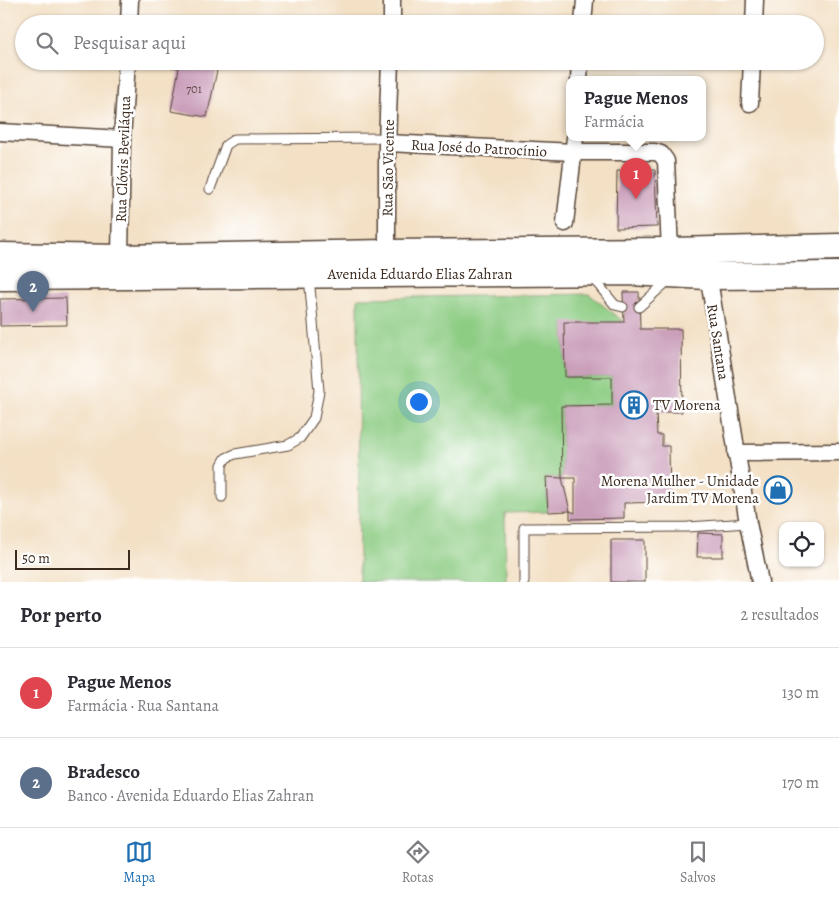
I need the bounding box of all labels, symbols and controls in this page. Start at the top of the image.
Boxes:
search box [15,15,824,70]
icon: search [33,29,61,57]
text: Pesquisar aqui [73,30,186,56]
popup [566,76,706,141]
house number: 701 [186,81,202,97]
text: Pague Menos [584,85,688,111]
street label: Rua Clóvis Beviláqua [111,95,135,223]
text: Farmácia [584,111,644,133]
street label: Rua São Vicente [377,119,399,217]
street label: Rua José do Patrocínio [410,134,548,162]
pin: 1 [620,158,652,199]
street label: Avenida Eduardo Elias Zahran [327,264,512,284]
pin: 2 [17,271,49,312]
street label: Rua Santana [702,303,734,381]
your location [406,389,432,415]
building icon: TV Morena [619,390,649,420]
place label: TV Morena [653,395,721,415]
place label: Morena Mulher - Unidade Jardim TV Morena [601,471,759,508]
shop icon: Morena Mulher - Unidade Jardim TV Morena [763,475,793,505]
map controls [779,522,824,567]
button: locate [779,522,824,567]
scale bar [15,547,130,570]
text: 50 m [22,549,50,568]
text: Por perto [20,601,102,629]
text: 2 resultados [740,604,819,626]
text: Pague Menos [67,669,172,695]
text: 1 [33,682,39,704]
text: 130 m [782,682,819,704]
text: Farmácia · Rua Santana [67,695,219,717]
text: Bradesco [67,759,140,785]
text: 2 [32,772,40,794]
text: 170 m [782,772,819,794]
text: Banco · Avenida Eduardo Elias Zahran [67,785,314,807]
tab: Mapa [123,838,155,887]
tab: Rotas [402,838,434,887]
tab: Salvos [680,838,716,887]

